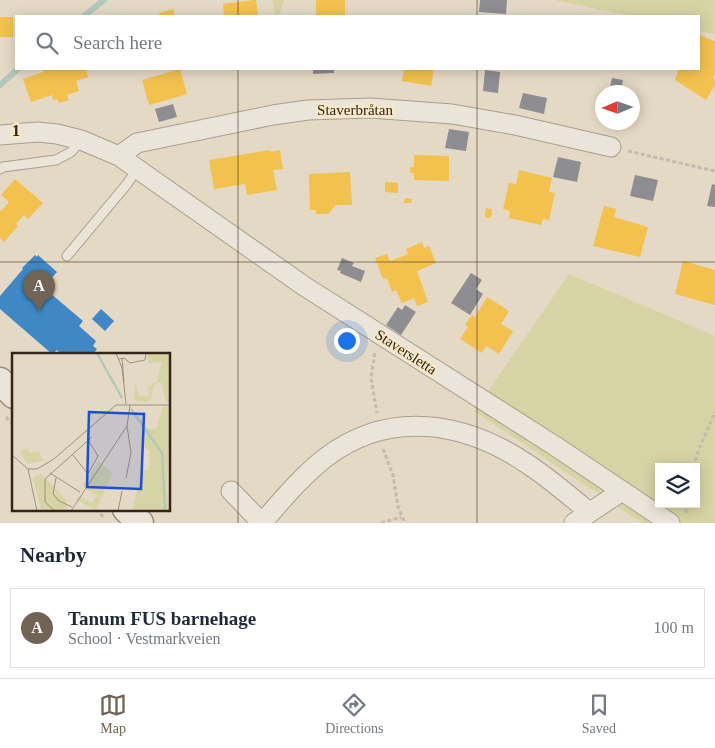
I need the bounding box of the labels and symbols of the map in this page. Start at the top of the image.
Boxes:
north arrow [595,85,640,130]
street label: Staverbråtan [317,102,393,118]
text: 1 [12,122,20,139]
pin: A [23,270,55,311]
street label: Staversletta [372,326,440,378]
your location [334,328,360,354]
inset map [12,353,170,510]

